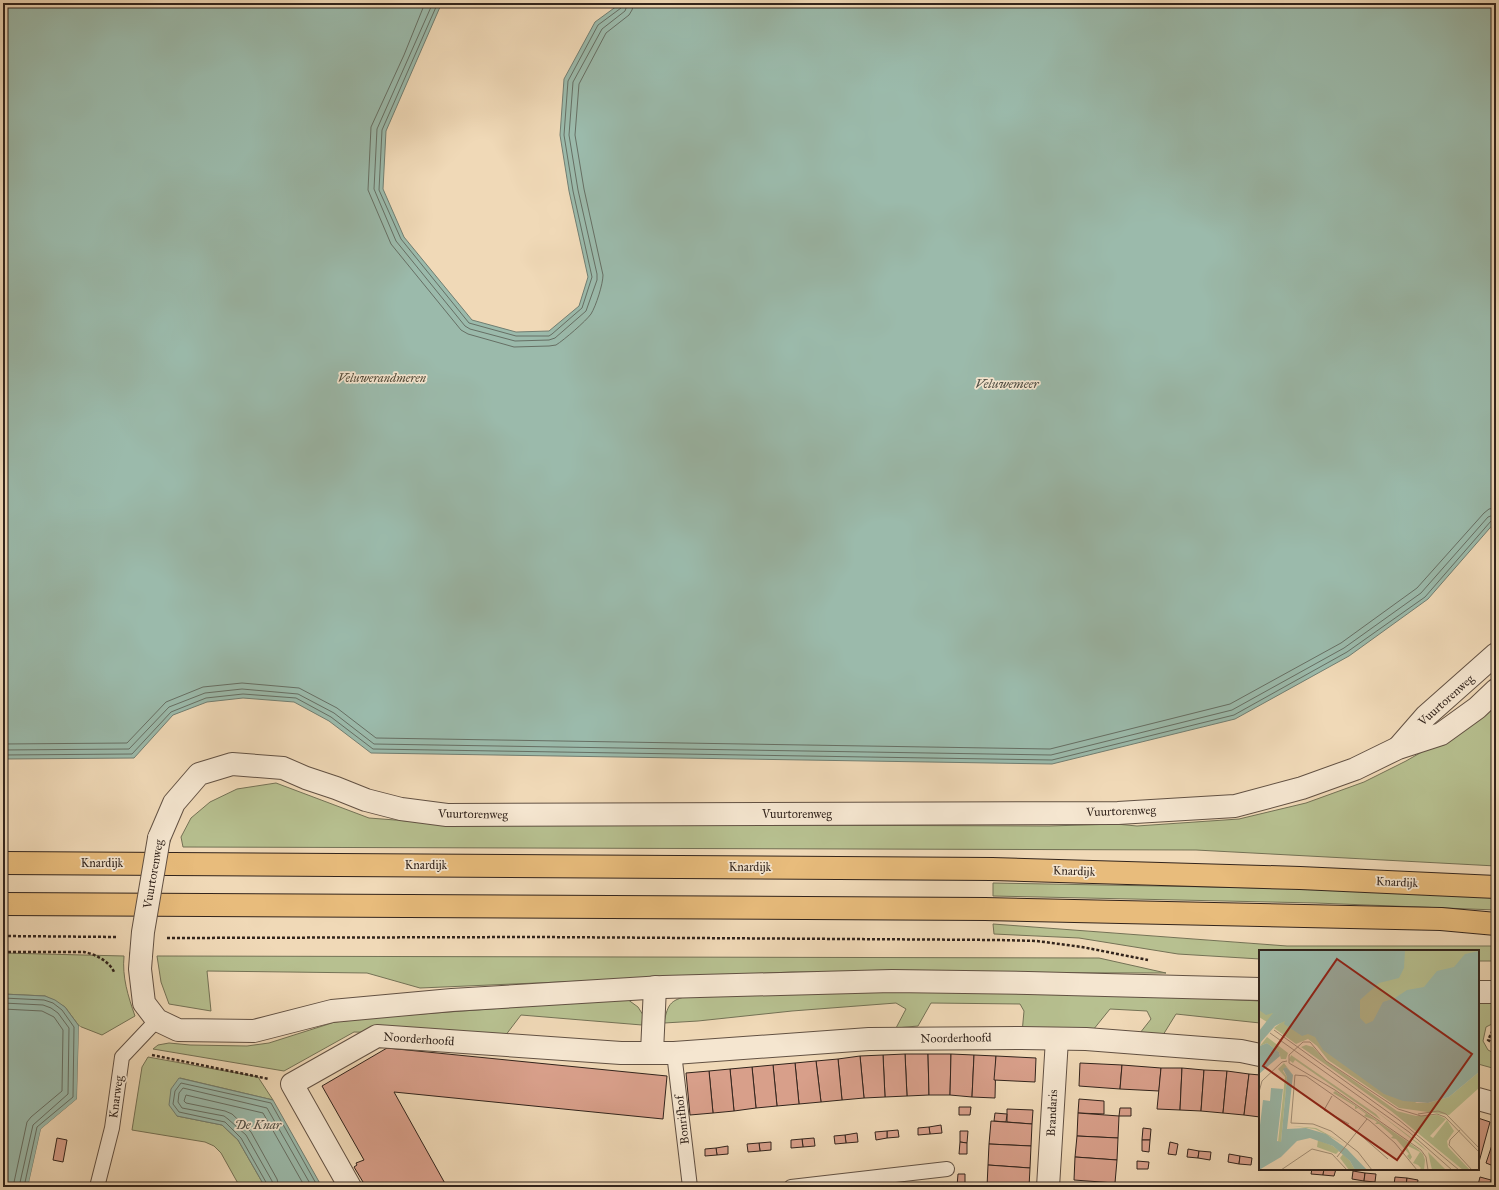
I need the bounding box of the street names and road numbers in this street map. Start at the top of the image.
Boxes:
street label: Vuurtorenweg [1415,671,1478,730]
street label: Vuurtorenweg [1085,803,1157,820]
street label: Vuurtorenweg [437,806,508,823]
street label: Vuurtorenweg [761,807,832,822]
street label: Vuurtorenweg [140,838,167,911]
street label: Knardijk [81,856,124,870]
street label: Knardijk [405,858,448,872]
street label: Knardijk [729,860,772,874]
street label: Knardijk [1053,863,1096,879]
street label: Knardijk [1376,874,1419,890]
street label: Noorderhoofd [383,1030,455,1048]
street label: Noorderhoofd [920,1030,992,1046]
street label: Knarweg [106,1074,127,1119]
street label: Brandaris [1044,1089,1060,1137]
street label: Bonrifhof [672,1093,692,1145]

